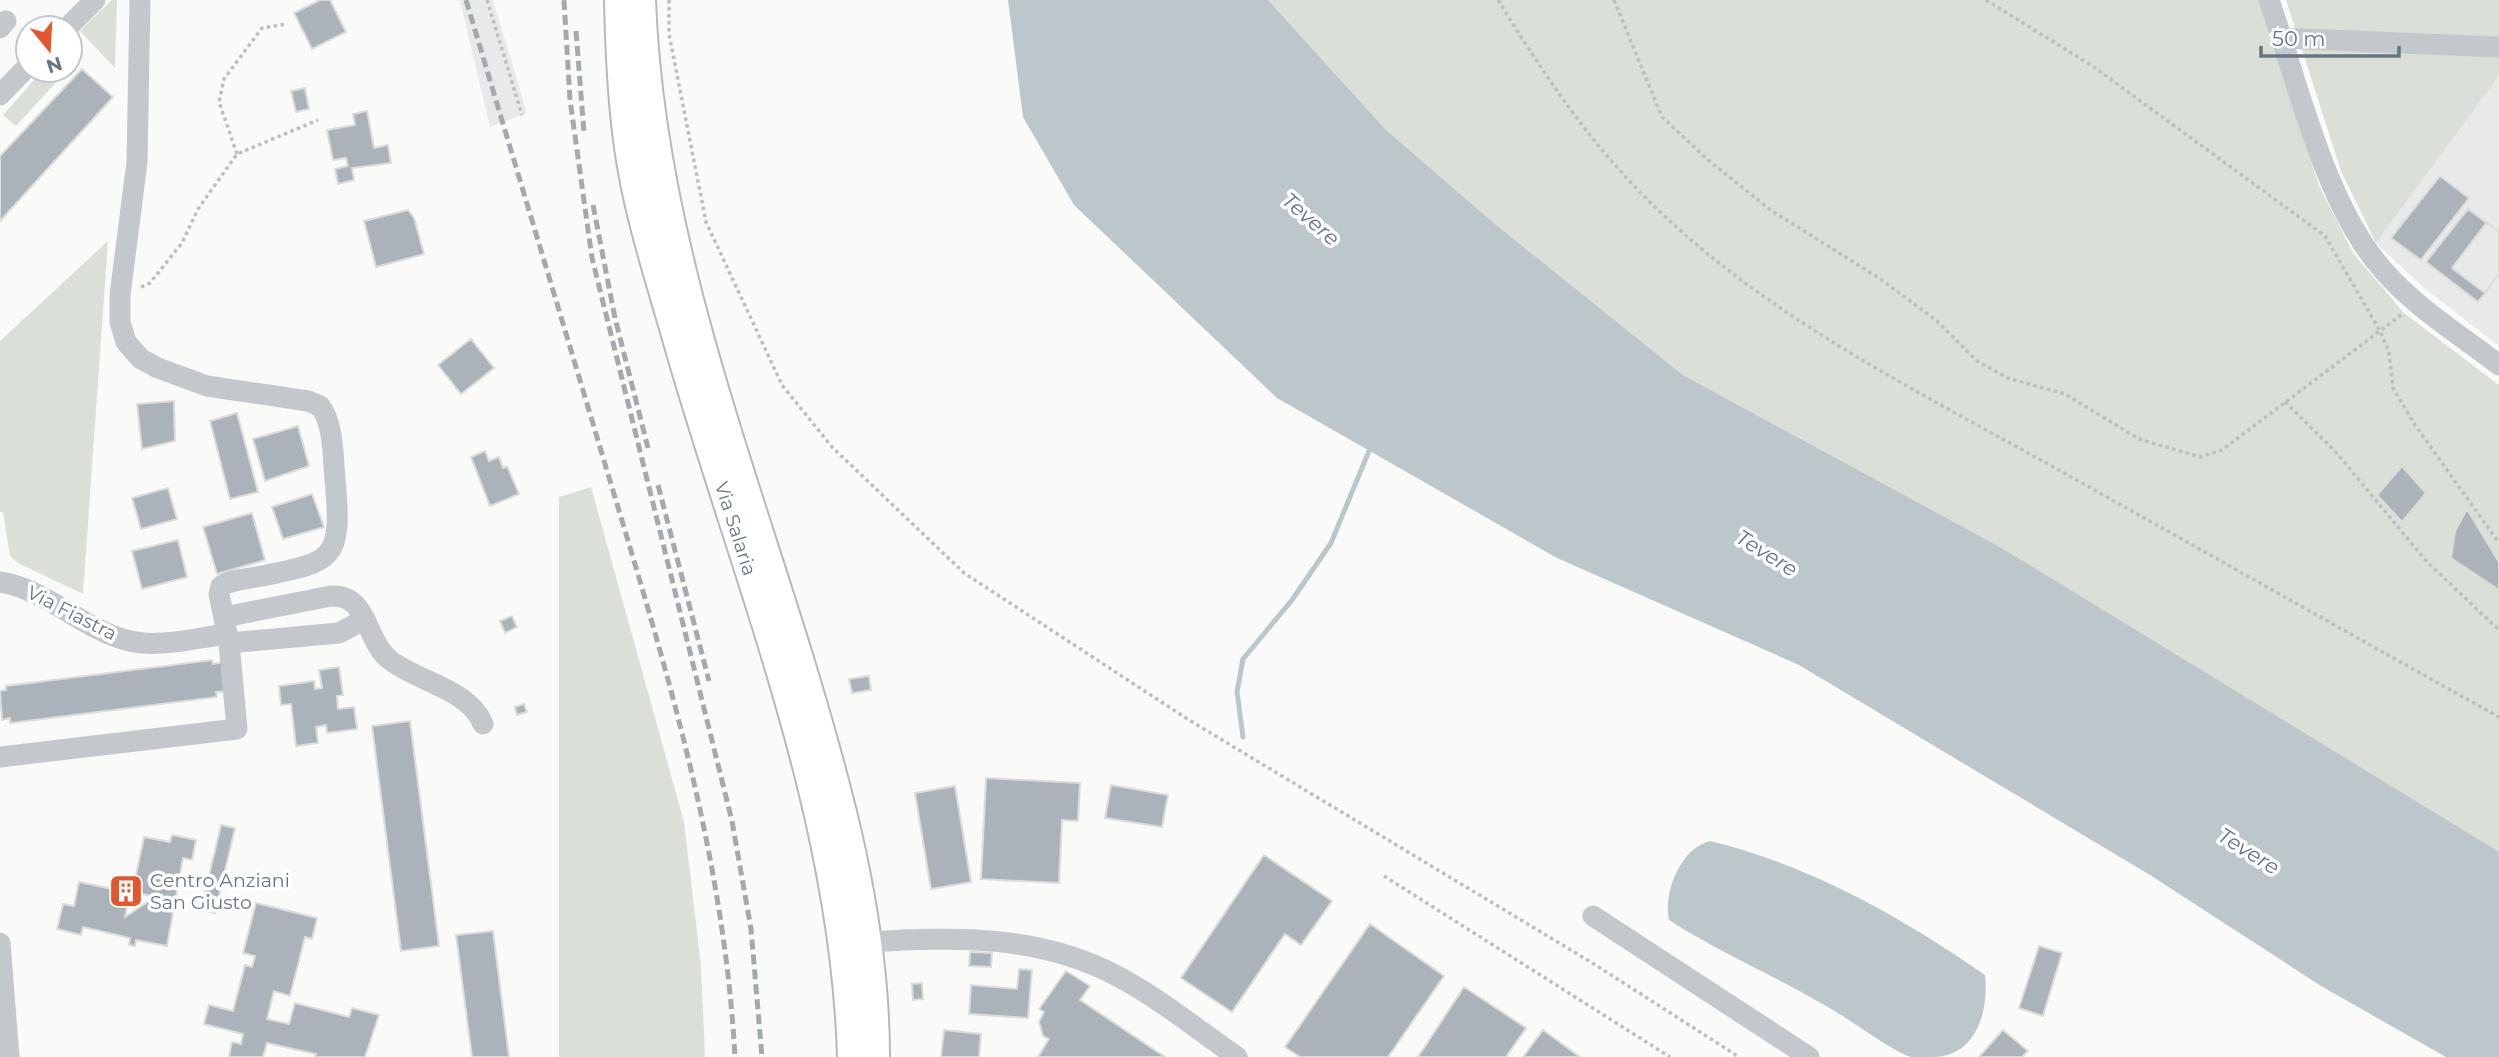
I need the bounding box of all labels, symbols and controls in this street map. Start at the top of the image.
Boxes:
north arrow [14,14,84,84]
scale bar [2261,14,2399,58]
text: 50 m [2272,26,2326,51]
text: N [43,51,65,78]
water label: Tevere [1277,187,1345,251]
street label: Via Salaria [710,479,762,578]
water label: Tevere [1732,524,1802,582]
street label: Via Fiastra [23,581,121,645]
water label: Tevere [2214,822,2284,880]
place label: Centro Anziani San Giusto [150,869,290,914]
building icon: Centro Anziani San Giusto [107,872,145,910]

